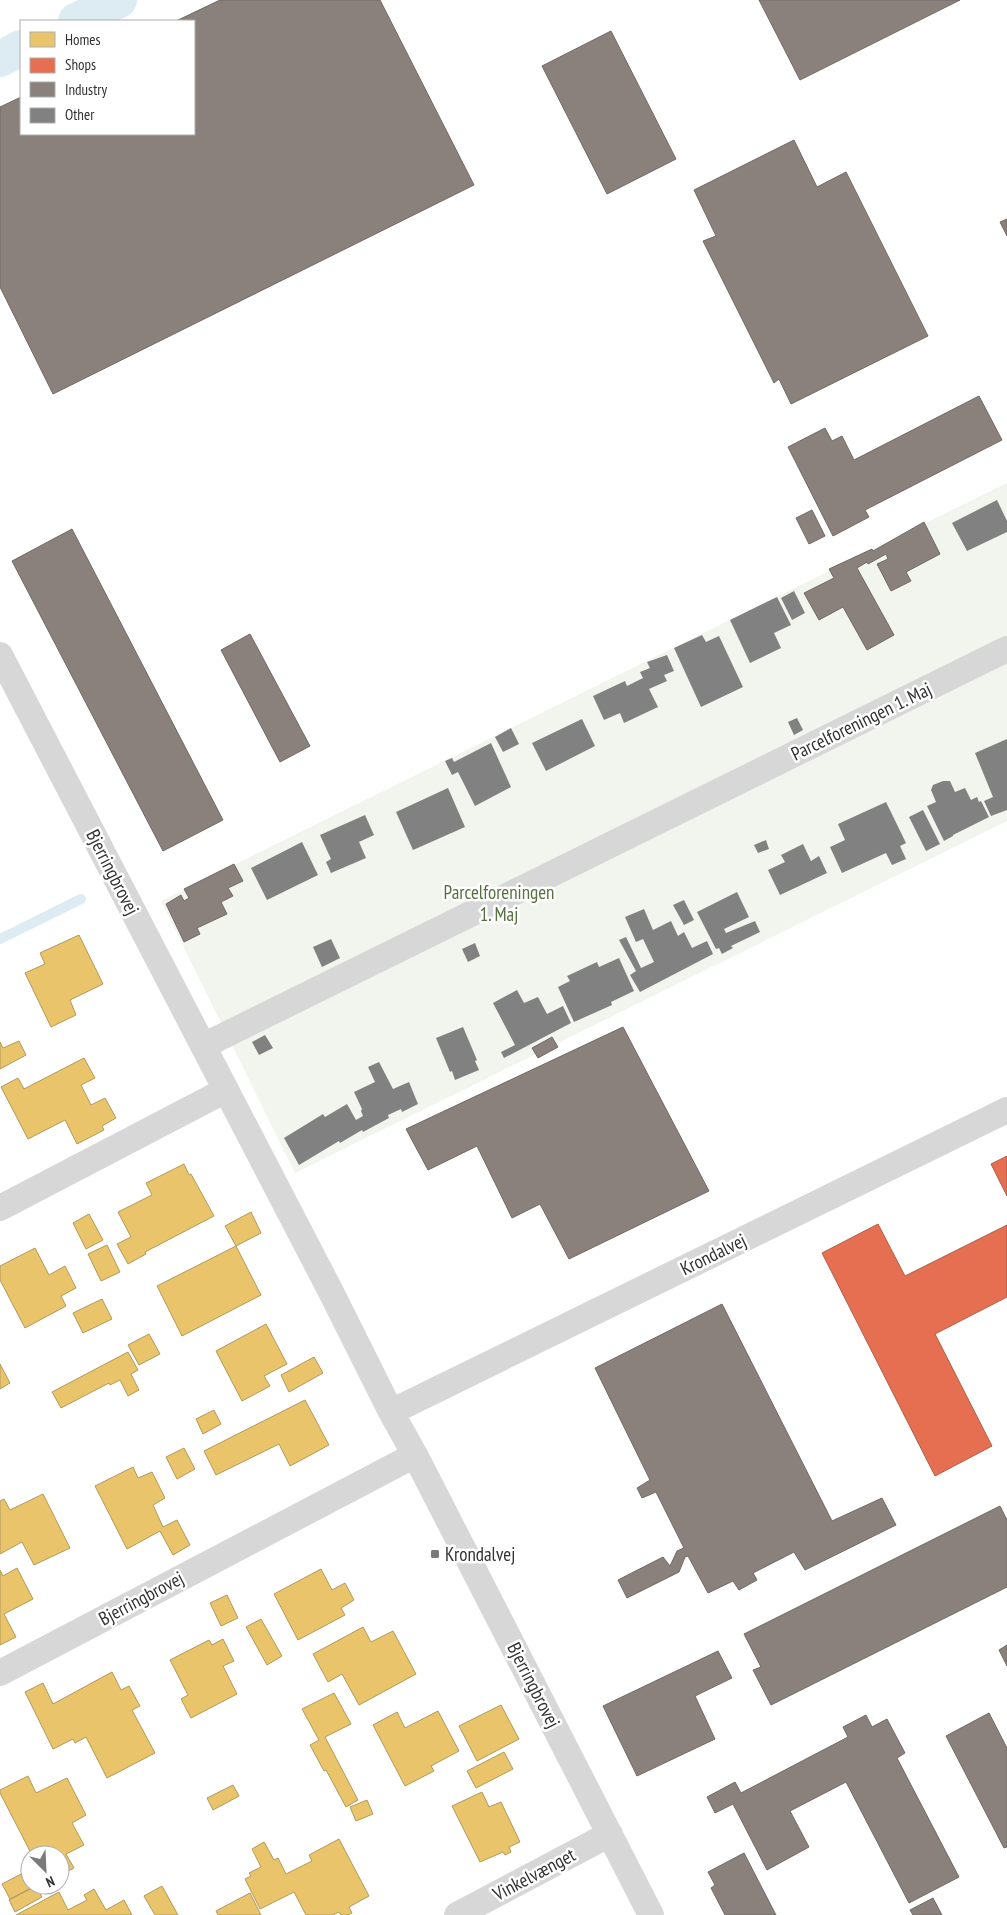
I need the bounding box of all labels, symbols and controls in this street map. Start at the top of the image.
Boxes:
legend [20,20,195,135]
text: Homes [65,30,101,49]
text: Shops [65,55,96,74]
text: Industry [65,80,107,99]
text: Other [65,105,95,124]
street label: Parcelforeningen 1. Maj [787,677,935,765]
street label: Bjerringbrovej [81,825,145,919]
park label: Parcelforeningen 1. Maj [444,880,554,926]
street label: Krondalvej [676,1228,750,1280]
place label: Krondalvej [445,1542,515,1566]
marker: Krondalvej [429,1548,441,1560]
street label: Bjerringbrovej [94,1566,188,1630]
street label: Bjerringbrovej [502,1638,566,1732]
street label: Vinkelvænget [488,1842,580,1906]
north arrow [20,1845,70,1895]
text: N [43,1872,57,1892]

